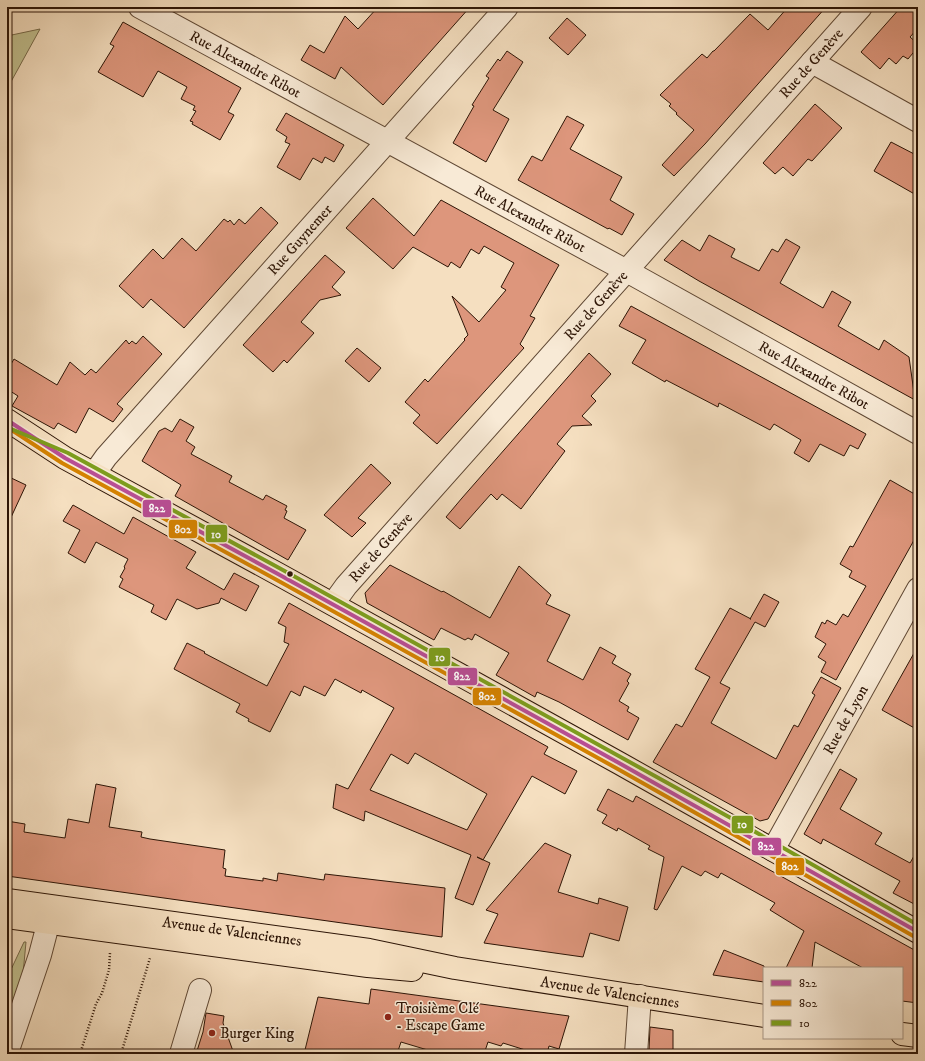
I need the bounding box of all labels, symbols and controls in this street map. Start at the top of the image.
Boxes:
street label: Rue de Genève [775,24,847,102]
street label: Rue Alexandre Ribot [186,26,305,102]
street label: Rue Alexandre Ribot [471,181,589,257]
street label: Rue Guynemer [263,200,337,279]
street label: Rue de Genève [560,266,632,344]
street label: Rue Alexandre Ribot [755,337,873,414]
line badge: 822 [142,499,172,518]
text: 822 [149,502,166,516]
street label: Rue de Genève [344,508,416,586]
line badge: 802 [168,519,198,539]
text: 802 [175,523,192,537]
line badge: 10 [205,524,228,543]
text: 10 [211,528,221,542]
unlabelled marker [285,569,295,579]
line badge: 10 [428,647,451,667]
text: 10 [435,651,445,665]
line badge: 822 [447,667,478,686]
text: 822 [454,670,471,684]
street label: Rue de Lyon [818,682,872,758]
line badge: 802 [472,687,502,706]
text: 802 [479,690,496,704]
line badge: 10 [731,815,754,834]
text: 10 [737,818,747,832]
line badge: 822 [751,837,782,856]
text: 822 [758,840,775,854]
line badge: 802 [775,857,805,876]
text: 802 [782,860,799,874]
street label: Avenue de Valenciennes [161,912,303,950]
legend [763,967,903,1039]
street label: Avenue de Valenciennes [539,972,681,1012]
text: 822 [799,976,817,991]
text: 802 [799,996,817,1011]
place label: Troisième Clé - Escape Game [396,999,485,1035]
marker: Troisième Clé - Escape Game [383,1012,393,1022]
text: 10 [799,1016,810,1031]
place label: Burger King [220,1024,295,1043]
marker: Burger King [207,1028,217,1038]

